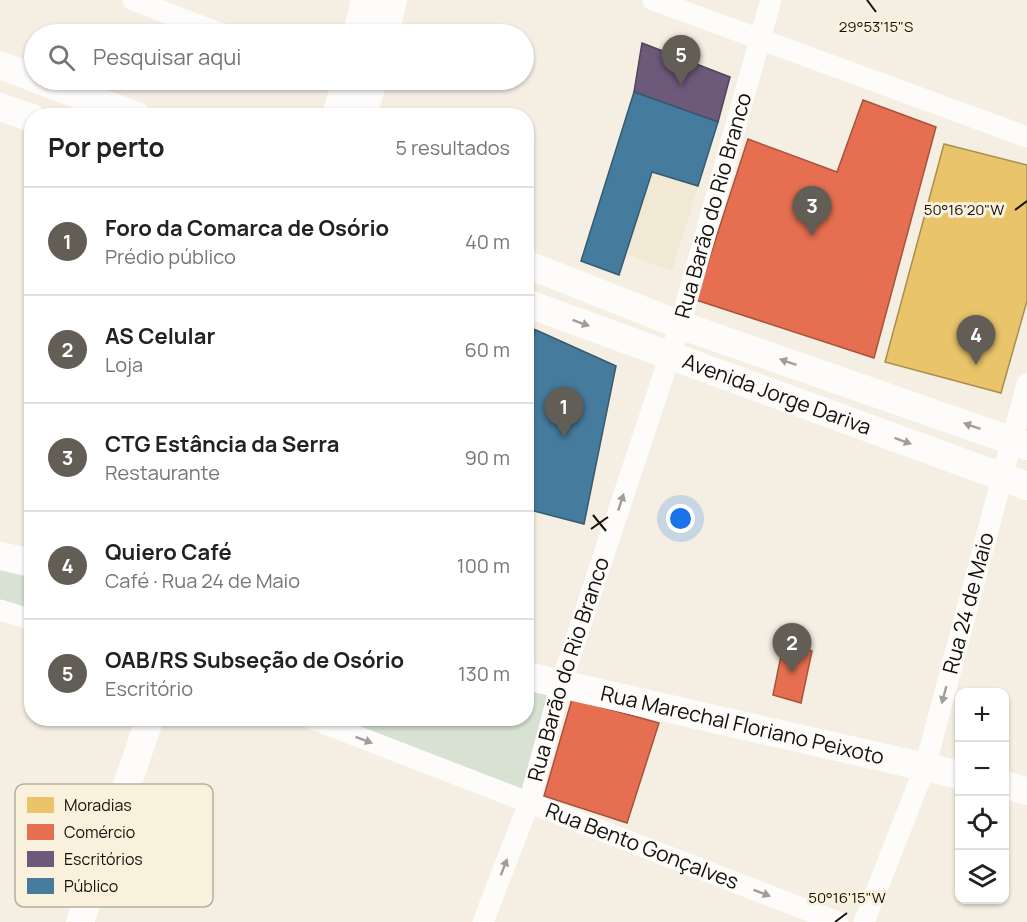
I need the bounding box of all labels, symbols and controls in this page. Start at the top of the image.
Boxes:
text: 29°53'15"S [839,16,913,37]
search box [24,24,534,90]
pin: 5 [662,36,700,85]
icon: search [45,41,78,74]
text: Pesquisar aqui [93,42,241,72]
street label: Rua Barão do Rio Branco [668,89,757,321]
text: Por perto [48,129,165,165]
text: 5 resultados [396,134,510,161]
pin: 3 [792,186,832,236]
text: 50°16'20"W [924,199,1004,220]
text: Foro da Comarca de Osório [105,213,389,243]
text: 1 [63,228,72,255]
text: 40 m [465,228,510,255]
text: Prédio público [105,243,236,270]
pin: 4 [956,316,996,365]
one-way arrow [573,319,591,329]
text: AS Celular [105,321,215,351]
text: 2 [62,336,73,363]
text: 60 m [464,336,510,363]
street label: Avenida Jorge Dariva [679,346,875,441]
text: Loja [105,351,143,378]
one-way arrow [779,357,797,367]
pin: 1 [544,388,584,437]
one-way arrow [963,421,981,431]
text: CTG Estância da Serra [105,429,340,459]
one-way arrow [894,436,912,446]
text: 3 [62,444,73,471]
text: 90 m [464,444,510,471]
text: Restaurante [105,459,220,486]
one-way arrow [617,493,626,511]
your location [666,504,695,533]
street label: Rua 24 de Maio [935,529,1000,677]
text: Quiero Café [105,537,232,567]
text: 4 [61,552,74,579]
text: 100 m [457,552,510,579]
street label: Rua Barão do Rio Branco [520,553,615,784]
text: Café · Rua 24 de Maio [105,567,300,594]
pin: 2 [772,624,812,673]
text: OAB/RS Subseção de Osório [105,645,404,675]
text: 5 [62,660,73,687]
text: 130 m [458,660,510,687]
text: Escritório [105,675,193,702]
street label: Rua Marechal Floriano Peixoto [598,679,887,770]
one-way arrow [938,686,948,705]
map controls [955,688,1009,904]
button: + [955,688,1009,742]
one-way arrow [356,735,374,745]
button: − [955,742,1009,796]
legend [15,784,213,907]
text: Moradias [64,794,132,816]
street label: Rua Bento Gonçalves [542,795,743,895]
button: locate [955,796,1009,850]
text: Comércio [64,821,135,843]
text: Escritórios [64,848,143,870]
button: layers [955,850,1009,904]
one-way arrow [499,858,509,876]
text: Público [64,875,118,897]
text: 50°16'15"W [808,887,886,908]
one-way arrow [753,889,771,898]

